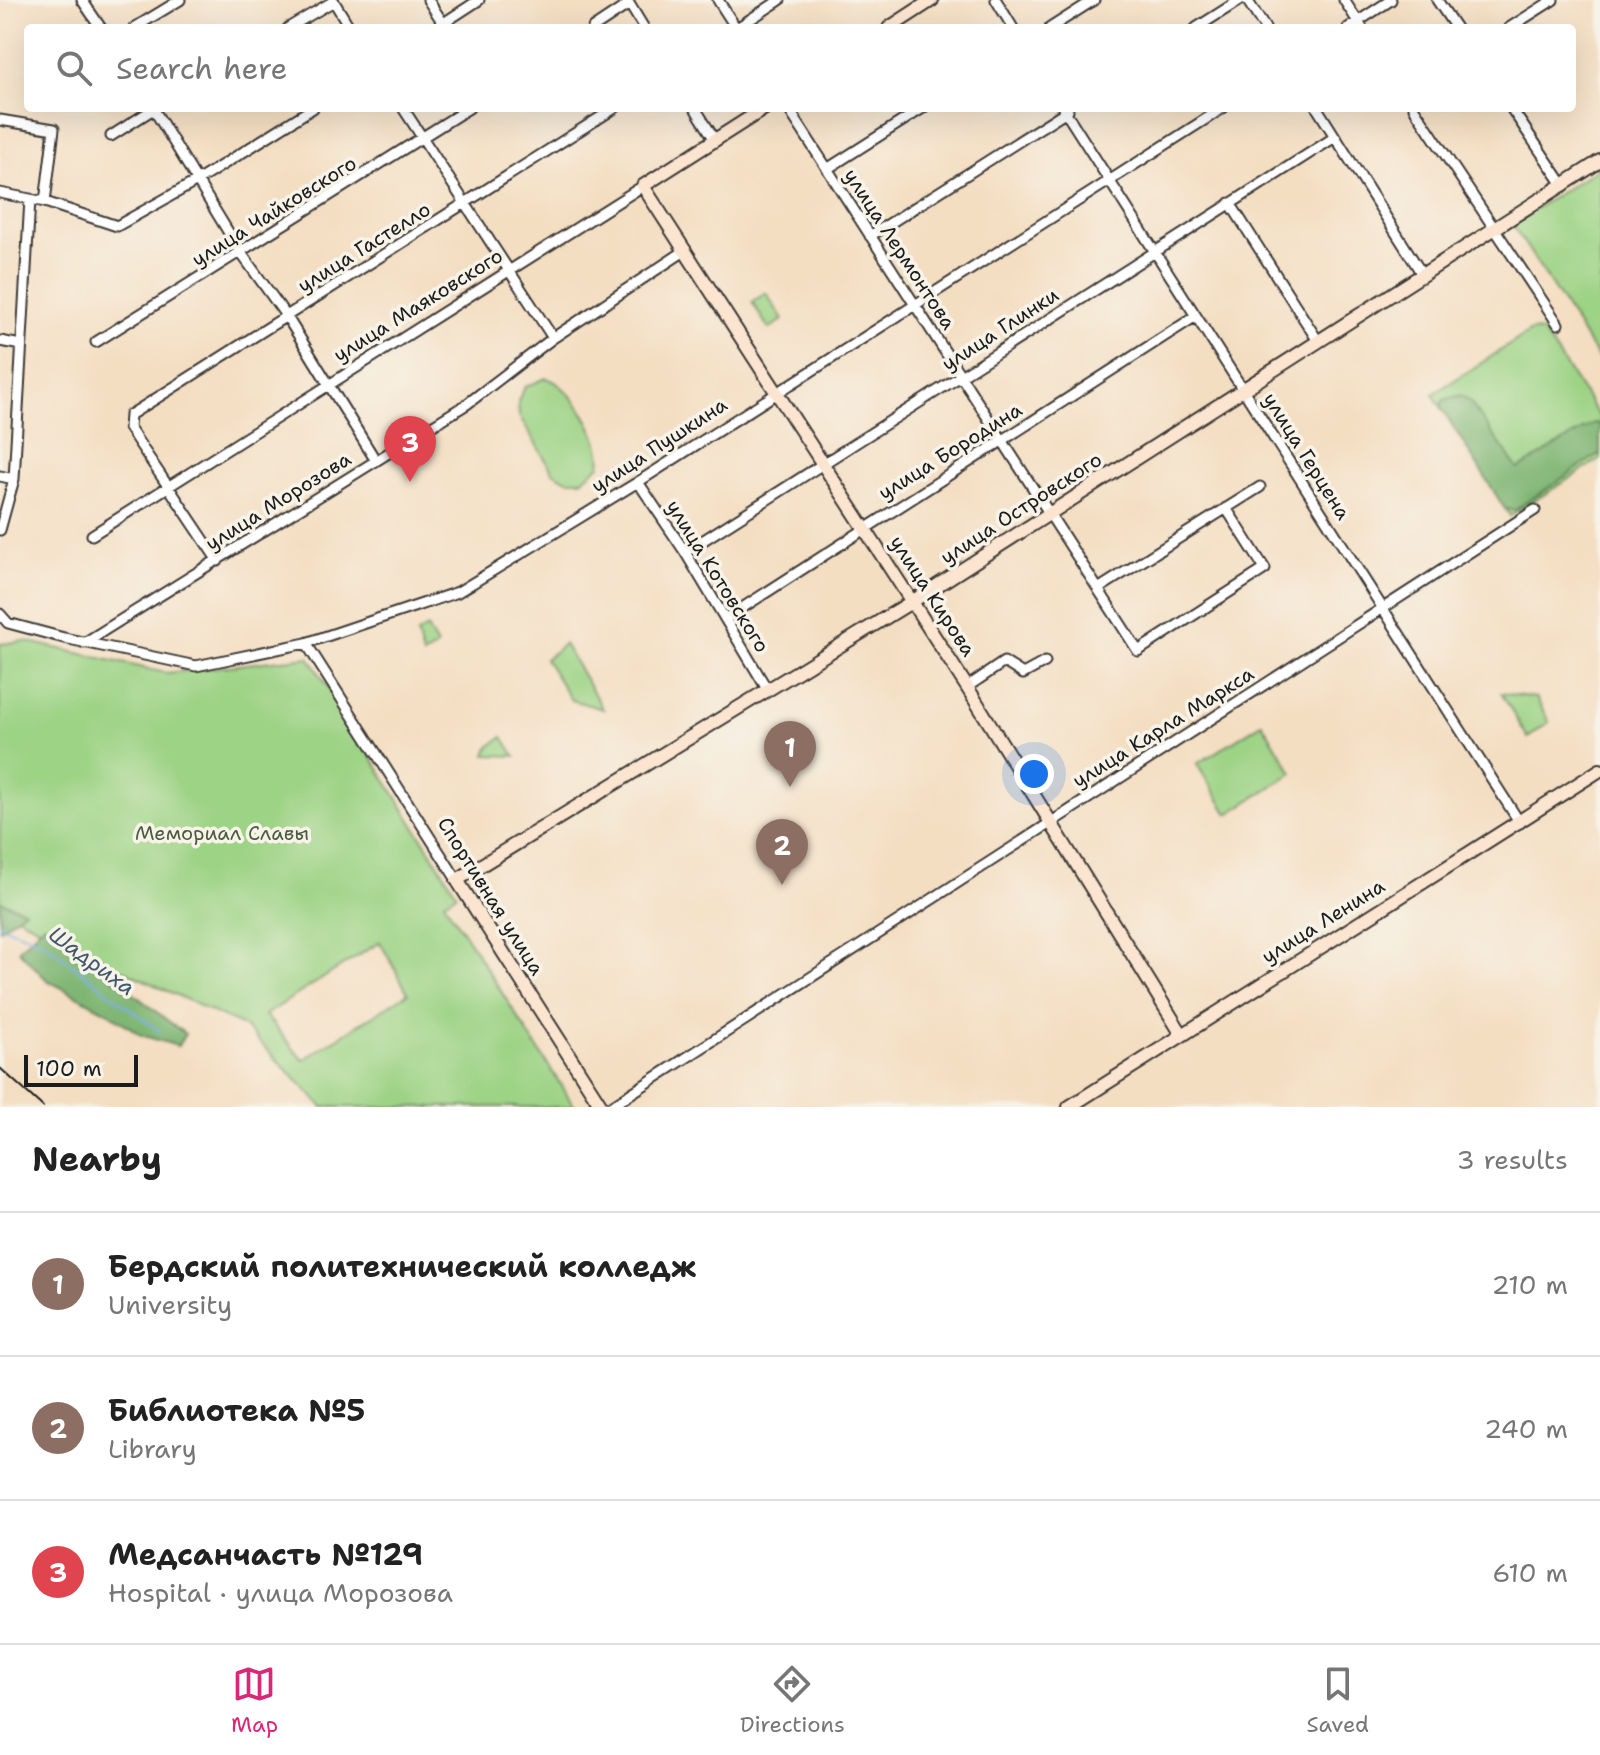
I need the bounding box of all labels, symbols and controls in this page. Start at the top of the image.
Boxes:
search box [24,24,1576,112]
icon: search [52,46,96,90]
text: Search here [116,48,287,89]
street label: улица Чайковского [187,150,361,272]
street label: улица Лермонтова [838,164,962,335]
street label: улица Гастелло [293,196,435,298]
street label: улица Маяковского [328,242,508,368]
street label: улица Глинки [937,282,1063,376]
street label: улица Герцена [1258,388,1357,525]
street label: улица Пушкина [586,391,732,499]
street label: улица Бородина [873,396,1027,506]
pin: 3 [384,416,436,482]
street label: улица Морозова [200,445,356,556]
street label: улица Островского [935,446,1107,570]
street label: улица Котовского [661,495,775,657]
street label: улица Кирова [884,531,982,662]
street label: улица Карла Маркса [1067,660,1259,793]
pin: 1 [764,721,816,787]
your location [1014,754,1054,794]
street label: Спортивная улица [432,812,550,980]
pin: 2 [756,819,808,885]
park label: Мемориал Славы [135,820,309,846]
street label: улица Ленина [1257,872,1390,969]
water label: Шадриха [43,920,141,1002]
scale bar [24,1051,138,1087]
text: 100 m [36,1054,102,1083]
text: Nearby [32,1136,162,1182]
text: 3 results [1456,1142,1568,1177]
text: Бердский политехнический колледж [108,1246,696,1287]
text: 1 [52,1267,64,1302]
text: 210 m [1491,1267,1568,1302]
text: University [108,1287,232,1322]
text: Библиотека №5 [108,1390,365,1431]
text: 2 [49,1411,67,1446]
text: 240 m [1484,1411,1568,1446]
text: Library [108,1431,197,1466]
text: Медсанчасть №129 [108,1534,423,1575]
text: 3 [49,1555,67,1590]
text: 610 m [1492,1555,1568,1590]
text: Hospital · улица Морозова [108,1575,453,1610]
tab: Map [231,1662,278,1739]
tab: Directions [740,1662,845,1739]
tab: Saved [1307,1662,1369,1739]

